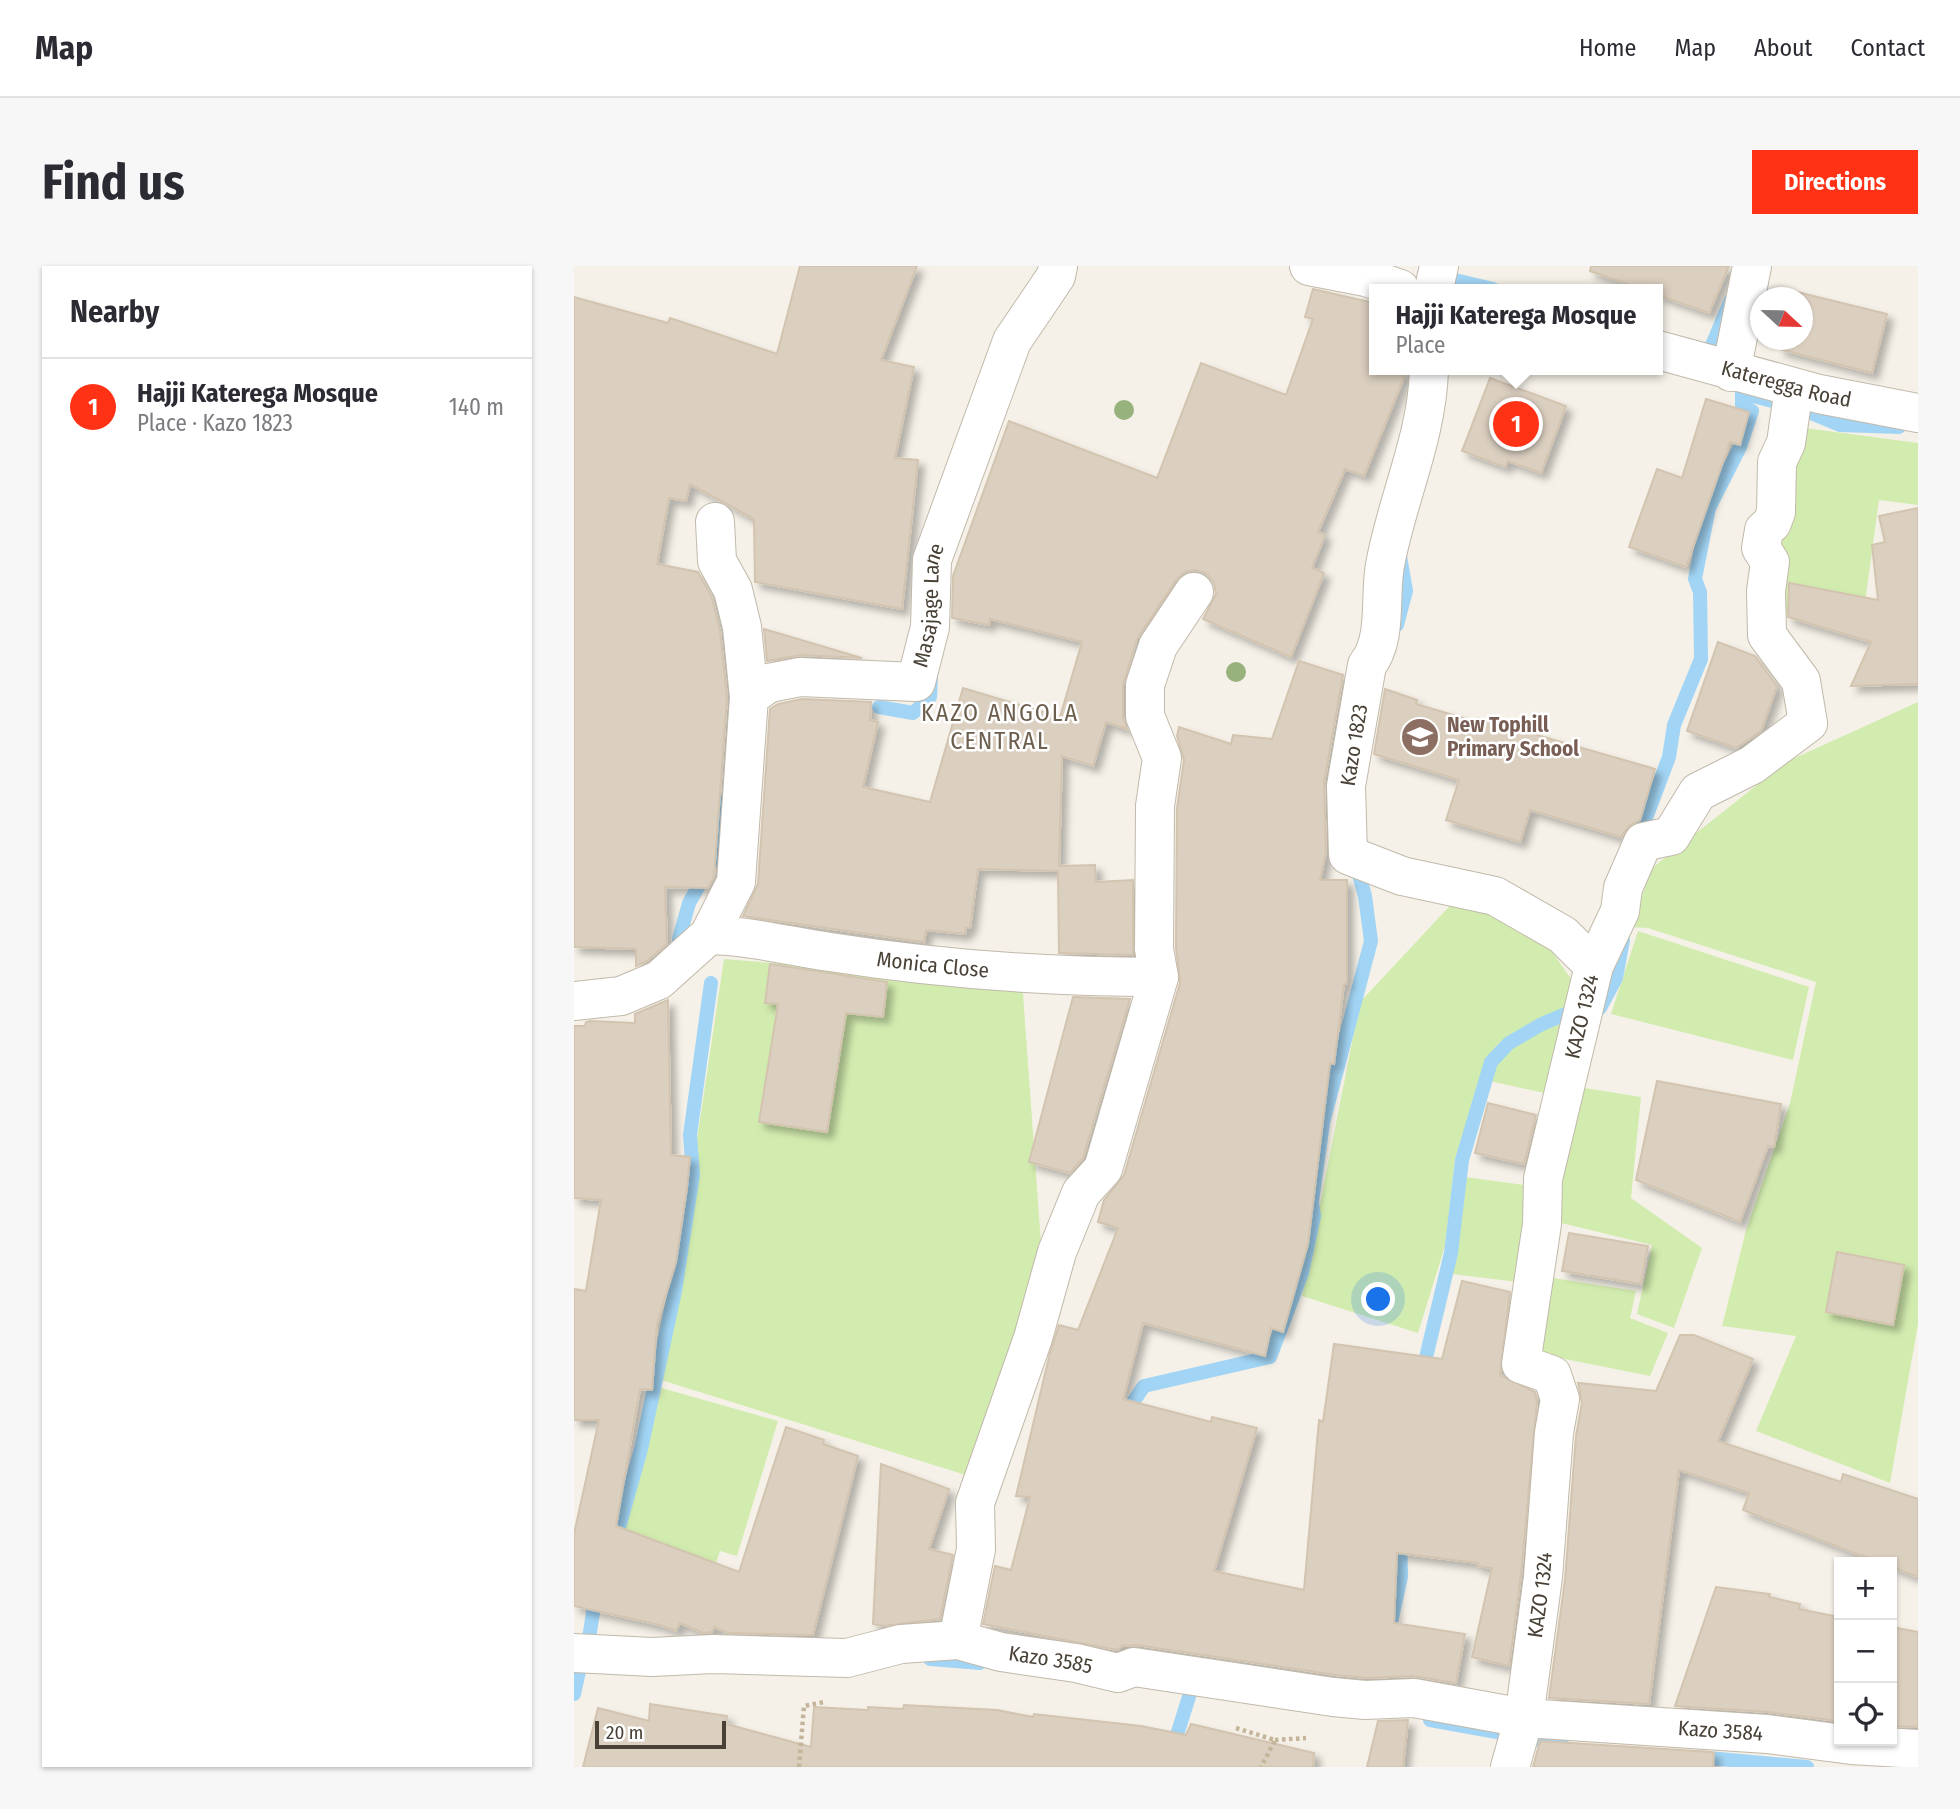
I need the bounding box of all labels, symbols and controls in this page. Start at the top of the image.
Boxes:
text: Map [35,28,93,68]
text: Home [1579,34,1636,62]
text: Map [1674,34,1716,62]
text: About [1754,34,1812,62]
text: Contact [1850,34,1925,62]
button: Directions [1752,150,1918,214]
text: Find us [42,153,185,212]
popup [1369,284,1663,375]
north arrow [1750,287,1813,350]
text: Nearby [70,294,159,330]
text: Hajji Katerega Mosque [1395,300,1637,331]
text: Place [1395,331,1445,359]
street label: Kateregga Road [1718,355,1854,413]
text: Hajji Katerega Mosque [137,378,378,409]
text: 1 [88,393,98,421]
text: 140 m [449,393,504,421]
pin: 1 [1493,398,1539,450]
text: Place · Kazo 1823 [137,409,293,437]
street label: Masajage Lane [907,540,950,670]
district label: KAZO ANGOLA CENTRAL [921,699,1079,755]
street label: Kazo 1823 [1335,702,1373,788]
place label: New Tophill Primary School [1447,712,1579,762]
school or university icon: New Tophill Primary School [1399,716,1441,758]
street label: Monica Close [875,946,990,983]
street label: KAZO 1324 [1559,972,1605,1061]
your location [1361,1282,1395,1316]
street label: KAZO 1324 [1522,1551,1558,1640]
map controls [1834,1557,1897,1746]
button: + [1834,1557,1897,1620]
button: − [1834,1620,1897,1683]
street label: Kazo 3585 [1007,1640,1095,1680]
button: locate [1834,1683,1897,1746]
street label: Kazo 3584 [1677,1715,1764,1747]
scale bar [595,1718,726,1750]
text: 20 m [606,1721,643,1744]

